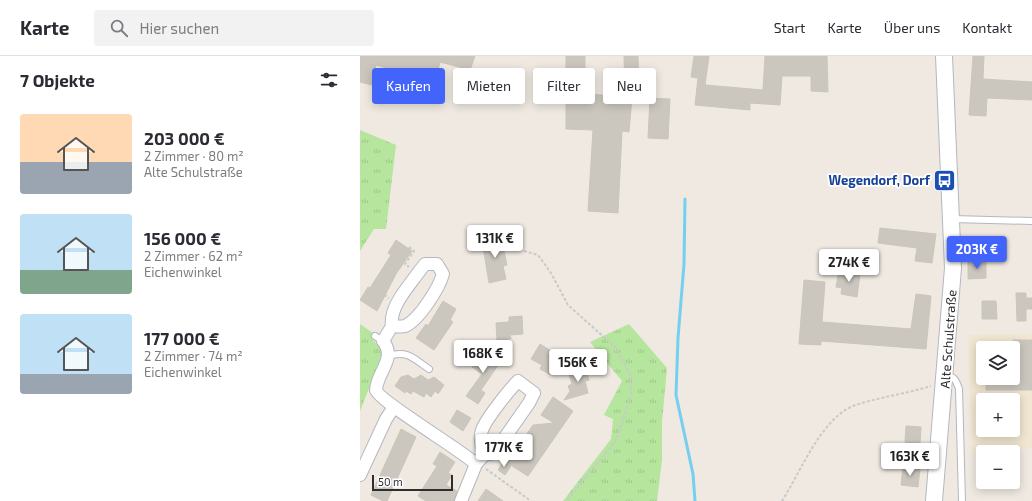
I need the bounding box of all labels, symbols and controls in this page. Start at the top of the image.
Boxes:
search box [94,10,374,46]
text: Karte [20,16,70,39]
icon: search [108,17,130,39]
text: Hier suchen [140,19,219,37]
text: Start [774,19,805,36]
text: Karte [827,19,862,36]
text: Über uns [884,19,940,36]
text: Kontakt [962,19,1012,36]
chip: Kaufen [372,68,445,104]
chip: Mieten [453,68,525,104]
chip: Filter [533,68,595,104]
chip: Neu [603,68,656,104]
icon: filters [318,69,340,91]
text: 7 Objekte [20,70,95,90]
text: 203 000 € [144,128,225,148]
icon: home [52,130,100,178]
text: 2 Zimmer · 80 m² [144,148,244,164]
text: Alte Schulstraße [144,164,243,180]
bus stop icon: Wegendorf, Dorf [932,167,958,193]
place label: Wegendorf, Dorf [828,172,931,188]
pin: 131K € [462,225,528,259]
text: 156 000 € [144,228,221,248]
icon: home [52,230,100,278]
text: 131K € [476,230,514,246]
pin: 203K € [944,236,1010,270]
text: 203K € [956,241,998,257]
text: 2 Zimmer · 62 m² [144,248,243,264]
pin: 274K € [816,249,882,283]
text: 274K € [828,254,870,270]
text: Eichenwinkel [144,264,222,280]
street label: Alte Schulstraße [937,289,959,389]
text: 177 000 € [144,328,220,348]
icon: home [52,330,100,378]
pin: 168K € [450,340,516,374]
map controls [976,341,1020,489]
button: layers [976,341,1020,385]
text: 168K € [463,345,503,361]
text: 2 Zimmer · 74 m² [144,348,243,364]
pin: 156K € [545,349,611,383]
text: 156K € [558,354,598,370]
text: Eichenwinkel [144,364,222,380]
button: + [976,393,1020,437]
pin: 177K € [471,434,537,468]
text: 177K € [485,439,523,455]
pin: 163K € [877,443,943,477]
button: − [976,445,1020,489]
text: 163K € [890,448,930,464]
scale bar [372,473,453,492]
text: 50 m [378,475,403,488]

